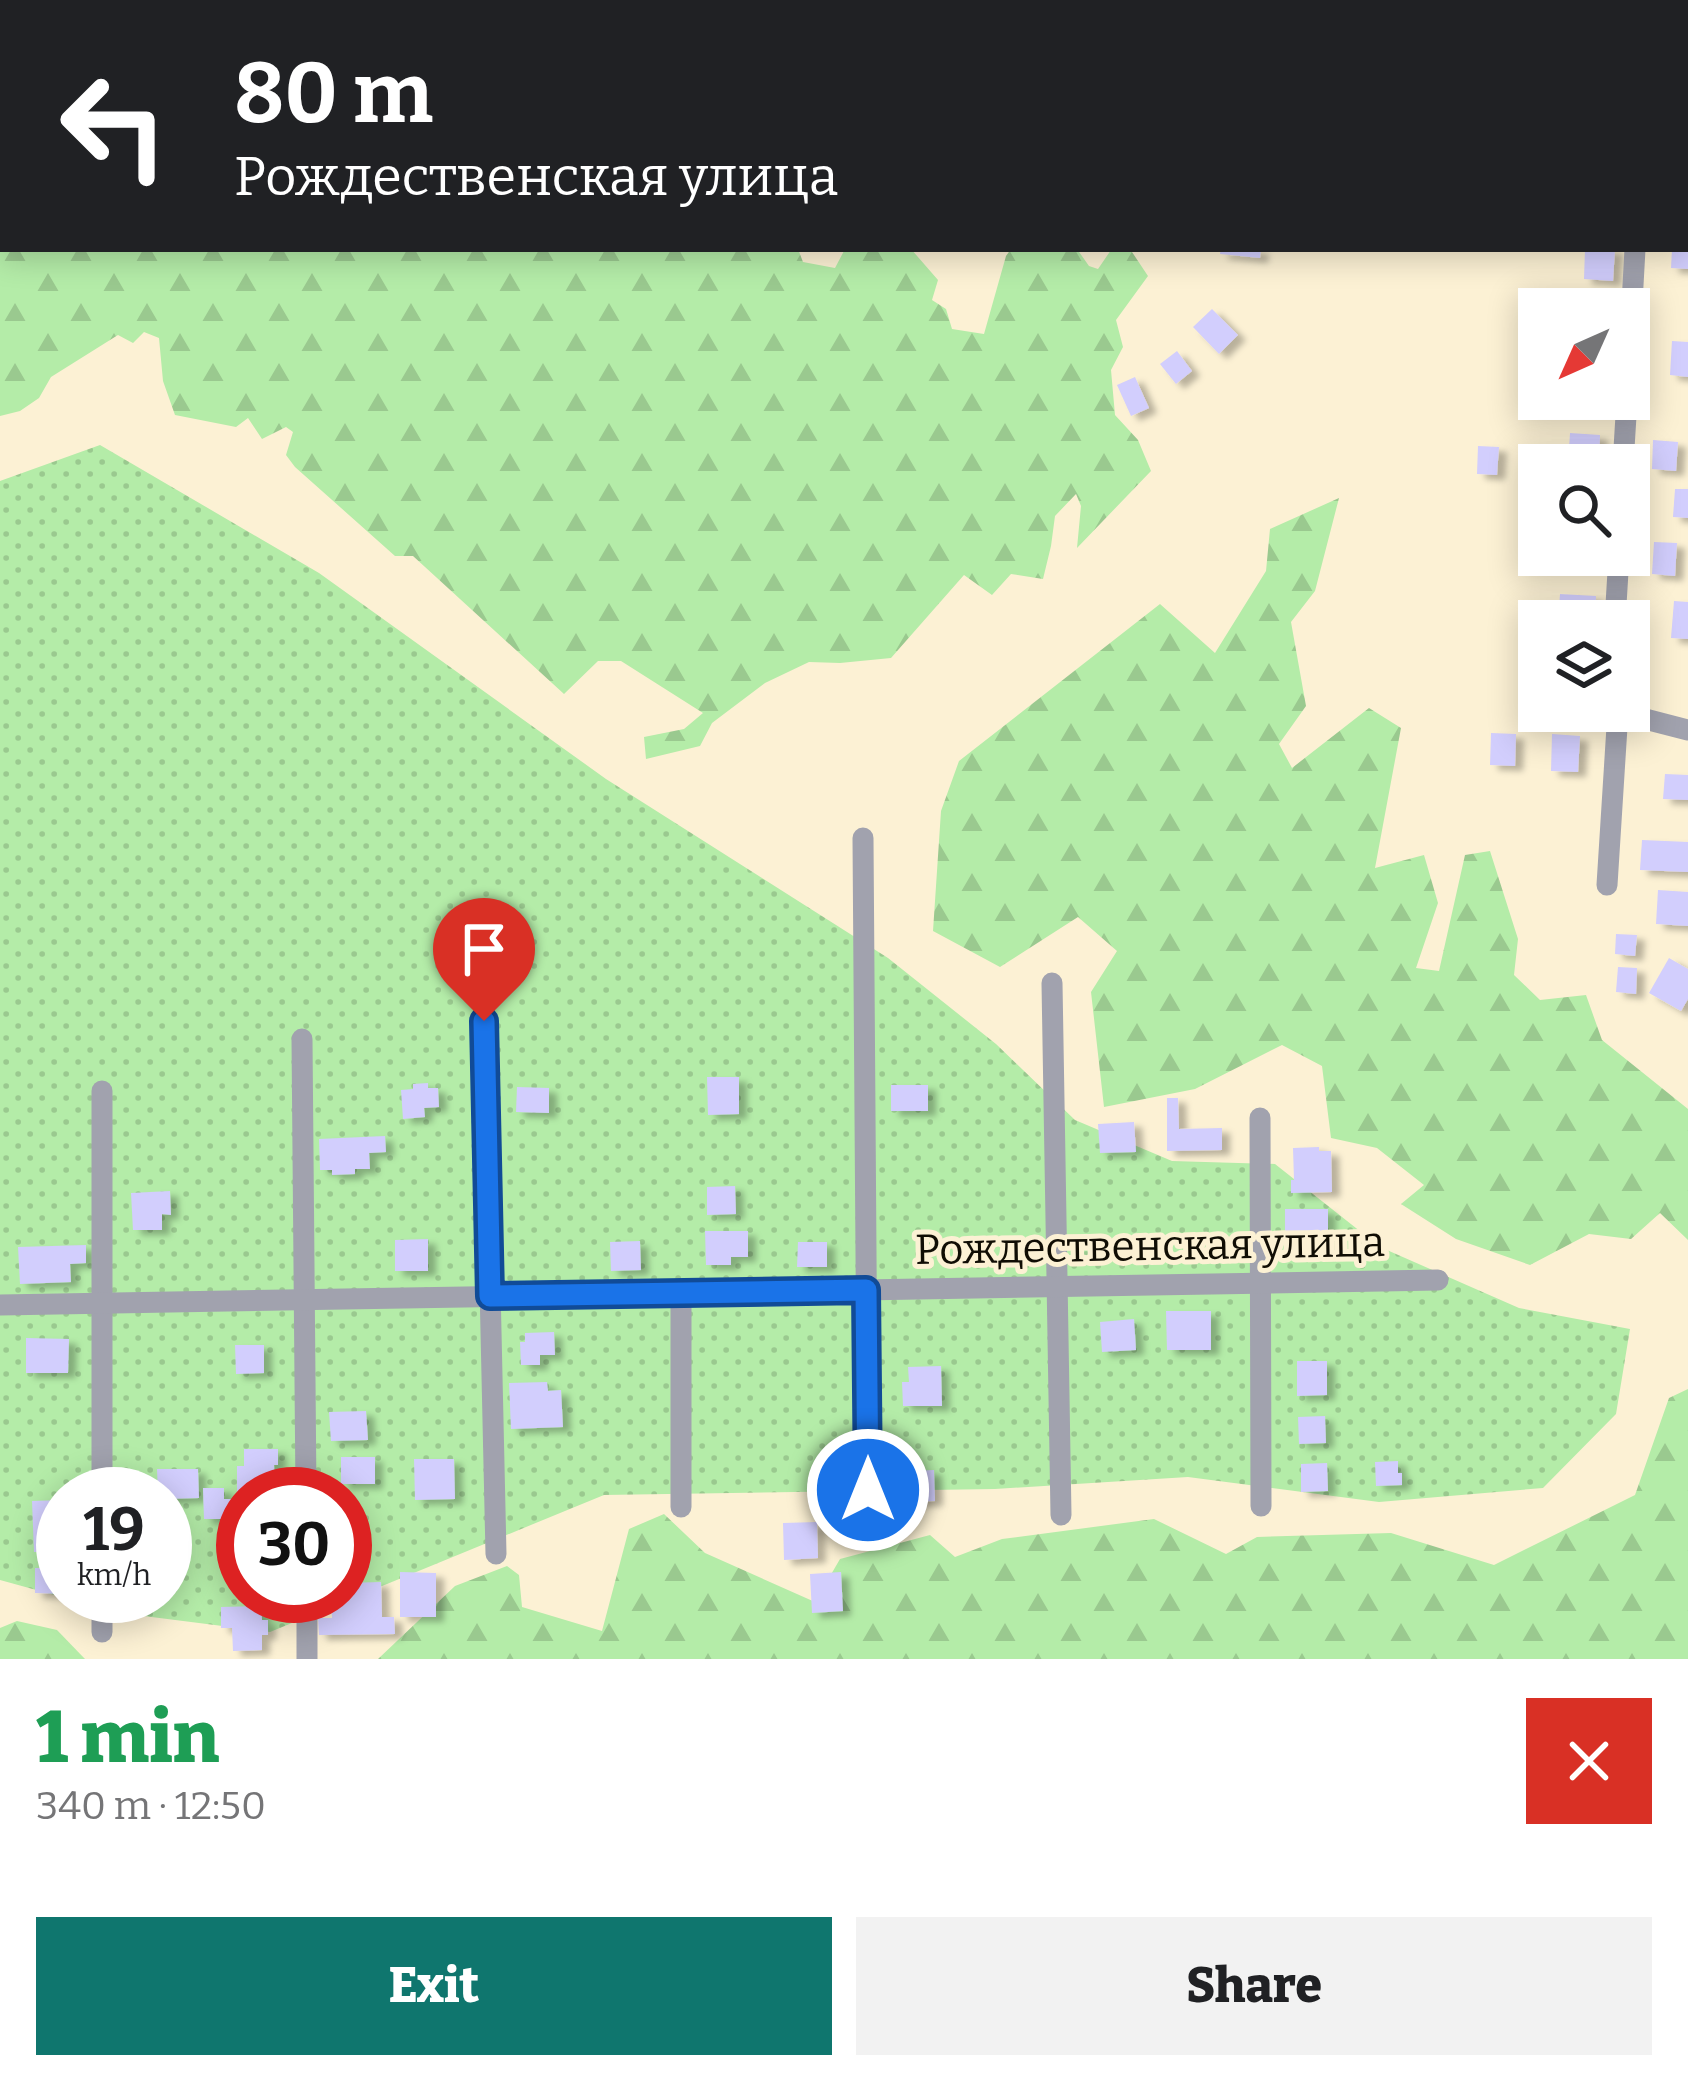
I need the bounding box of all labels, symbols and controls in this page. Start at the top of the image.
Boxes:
text: 80 m [234,43,433,144]
icon: left [36,48,192,204]
text: Рождественская улица [234,145,838,209]
north arrow [1518,288,1650,420]
map controls [1518,288,1650,732]
button: search [1518,444,1650,576]
button: layers [1518,600,1650,732]
pin [433,898,535,1021]
icon: arrive [451,916,517,982]
street label: Рождественская улица [915,1217,1385,1275]
position arrow [805,1427,931,1553]
speed limit sign: 30 [216,1467,372,1623]
text: 19 [83,1494,145,1566]
text: km/h [77,1557,151,1593]
text: 1 min [36,1695,219,1781]
button: close [1526,1698,1652,1824]
text: 340 m · 12:50 [36,1783,266,1829]
button: Exit [36,1917,832,2055]
button: Share [856,1917,1652,2055]

